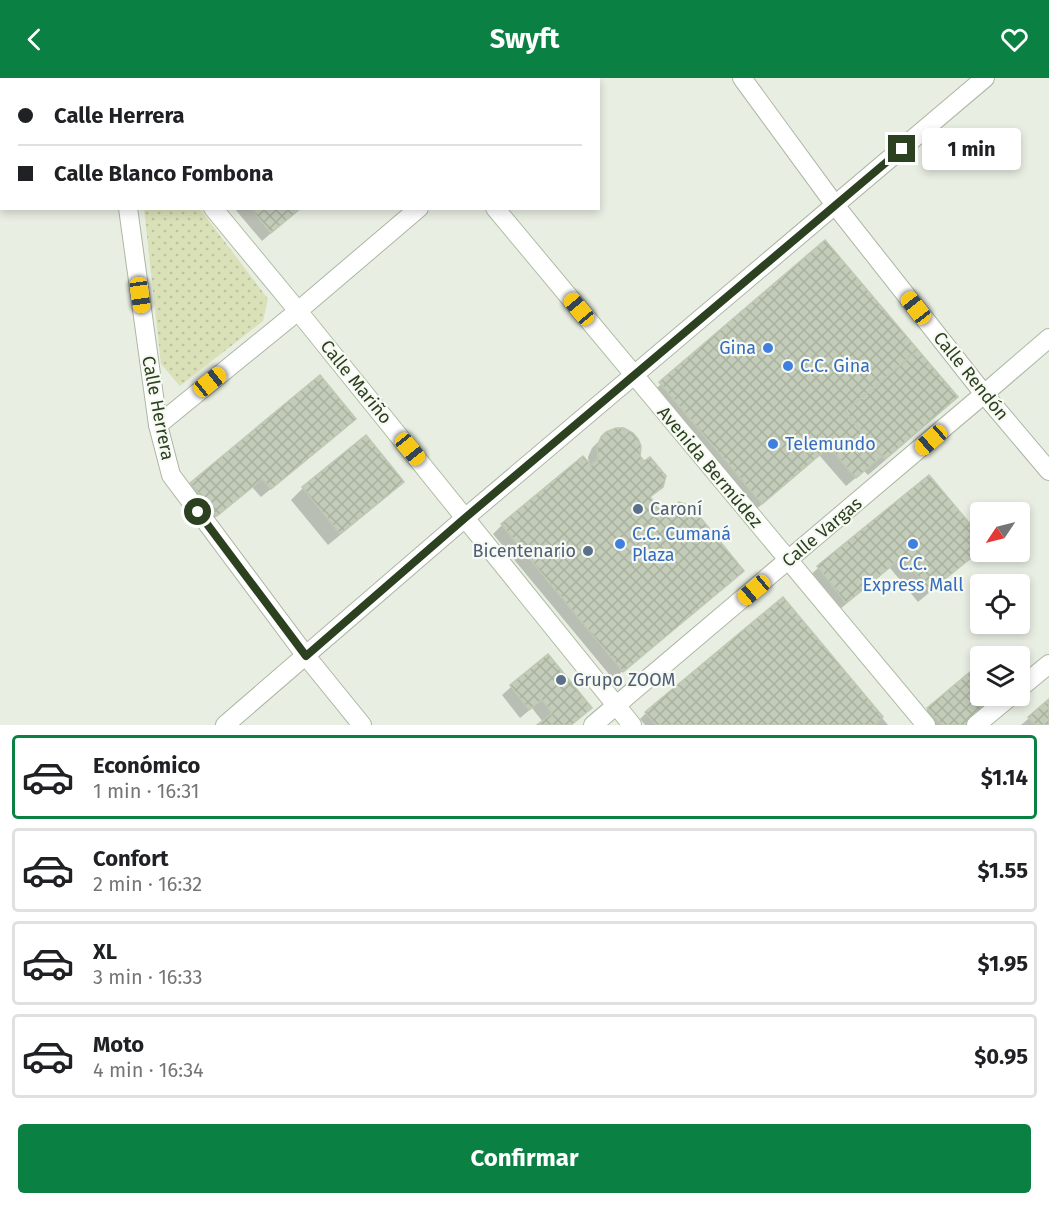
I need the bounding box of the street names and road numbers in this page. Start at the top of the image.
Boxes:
street label: Calle Rendón [929,327,1013,425]
street label: Calle Mariño [316,336,396,428]
street label: Calle Herrera [137,354,179,462]
street label: Avenida Bermúdez [653,402,767,532]
street label: Calle Vargas [778,492,866,572]

